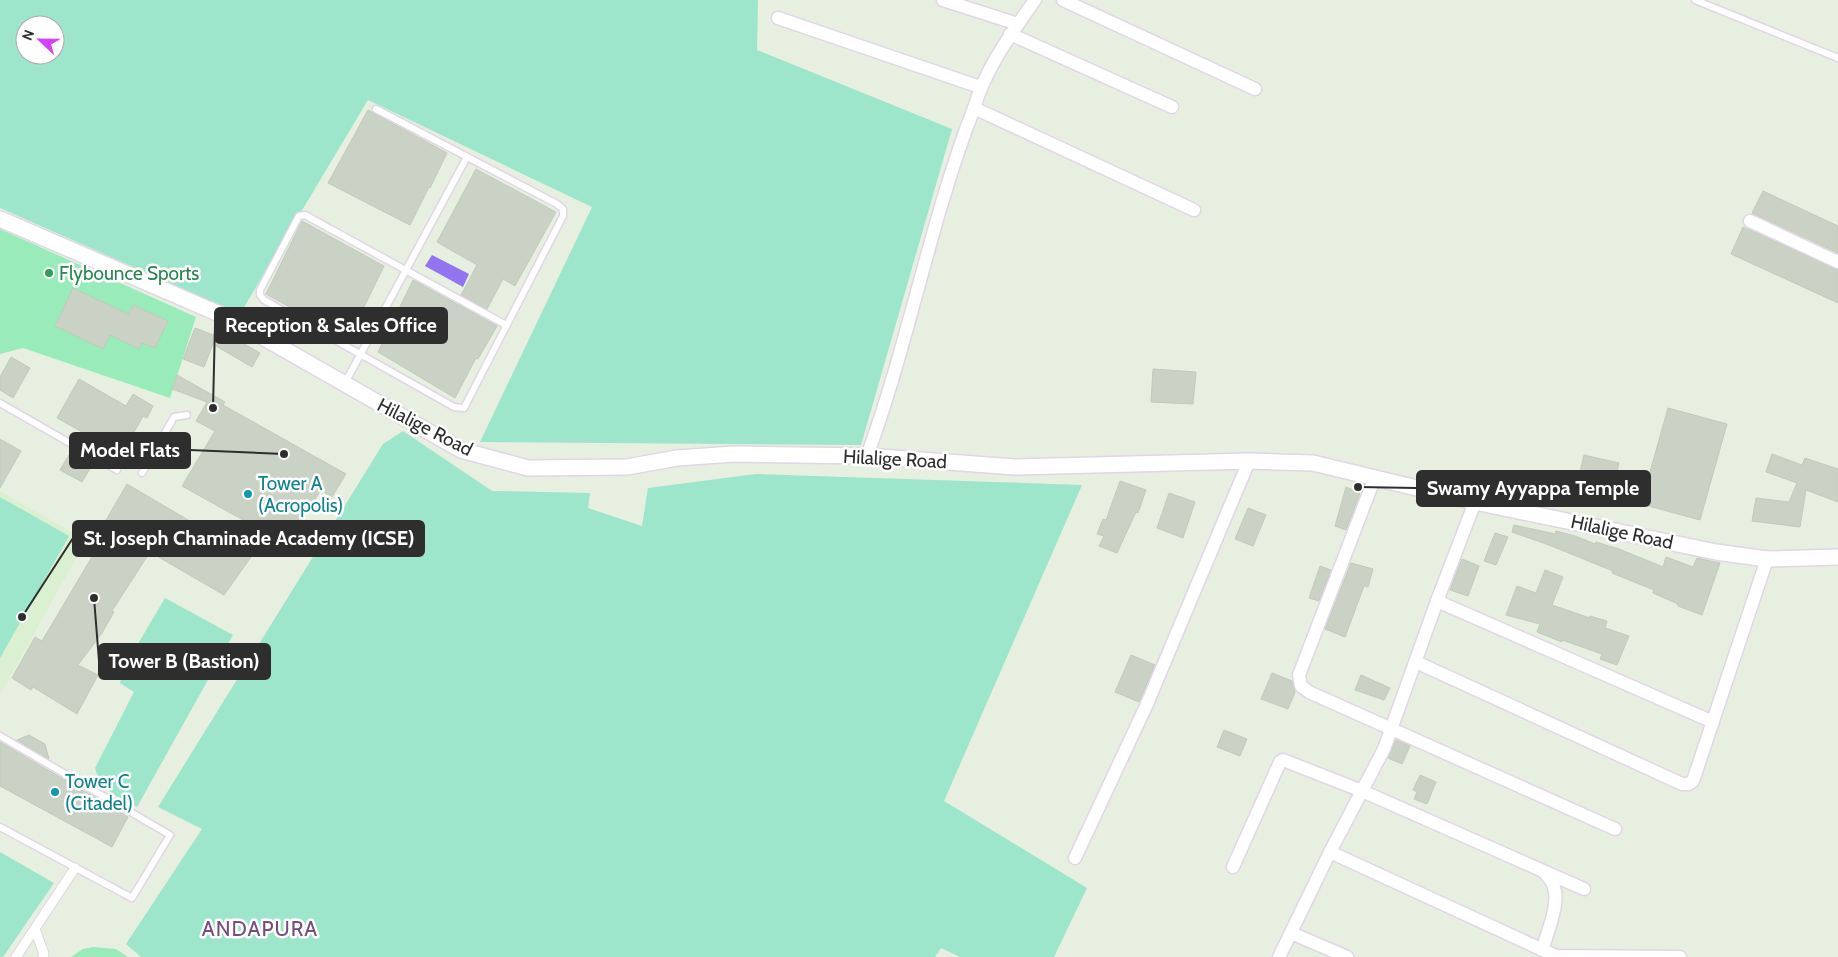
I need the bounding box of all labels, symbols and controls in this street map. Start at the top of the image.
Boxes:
north arrow [15,15,65,65]
text: N [18,27,38,43]
place label: Flybounce Sports [59,262,199,285]
marker: Flybounce Sports [43,267,55,279]
callout: Reception & Sales Office [215,308,447,343]
text: Reception & Sales Office [225,313,437,337]
street label: Hilalige Road [373,393,477,461]
callout: Model Flats [70,433,190,468]
text: Model Flats [80,438,180,462]
street label: Hilalige Road [842,445,948,473]
callout: Swamy Ayyappa Temple [1417,471,1650,506]
place label: Tower A (Acropolis) [258,472,343,517]
text: Swamy Ayyappa Temple [1427,476,1639,500]
marker: Tower A (Acropolis) [242,488,254,500]
street label: Hilalige Road [1569,510,1675,554]
callout: St. Joseph Chaminade Academy (ICSE) [73,521,424,556]
text: St. Joseph Chaminade Academy (ICSE) [83,526,415,550]
callout: Tower B (Bastion) [99,644,270,679]
text: Tower B (Bastion) [108,649,260,673]
place label: Tower C (Citadel) [65,770,133,815]
marker: Tower C (Citadel) [49,786,61,798]
district label: ANDAPURA [202,916,318,941]

